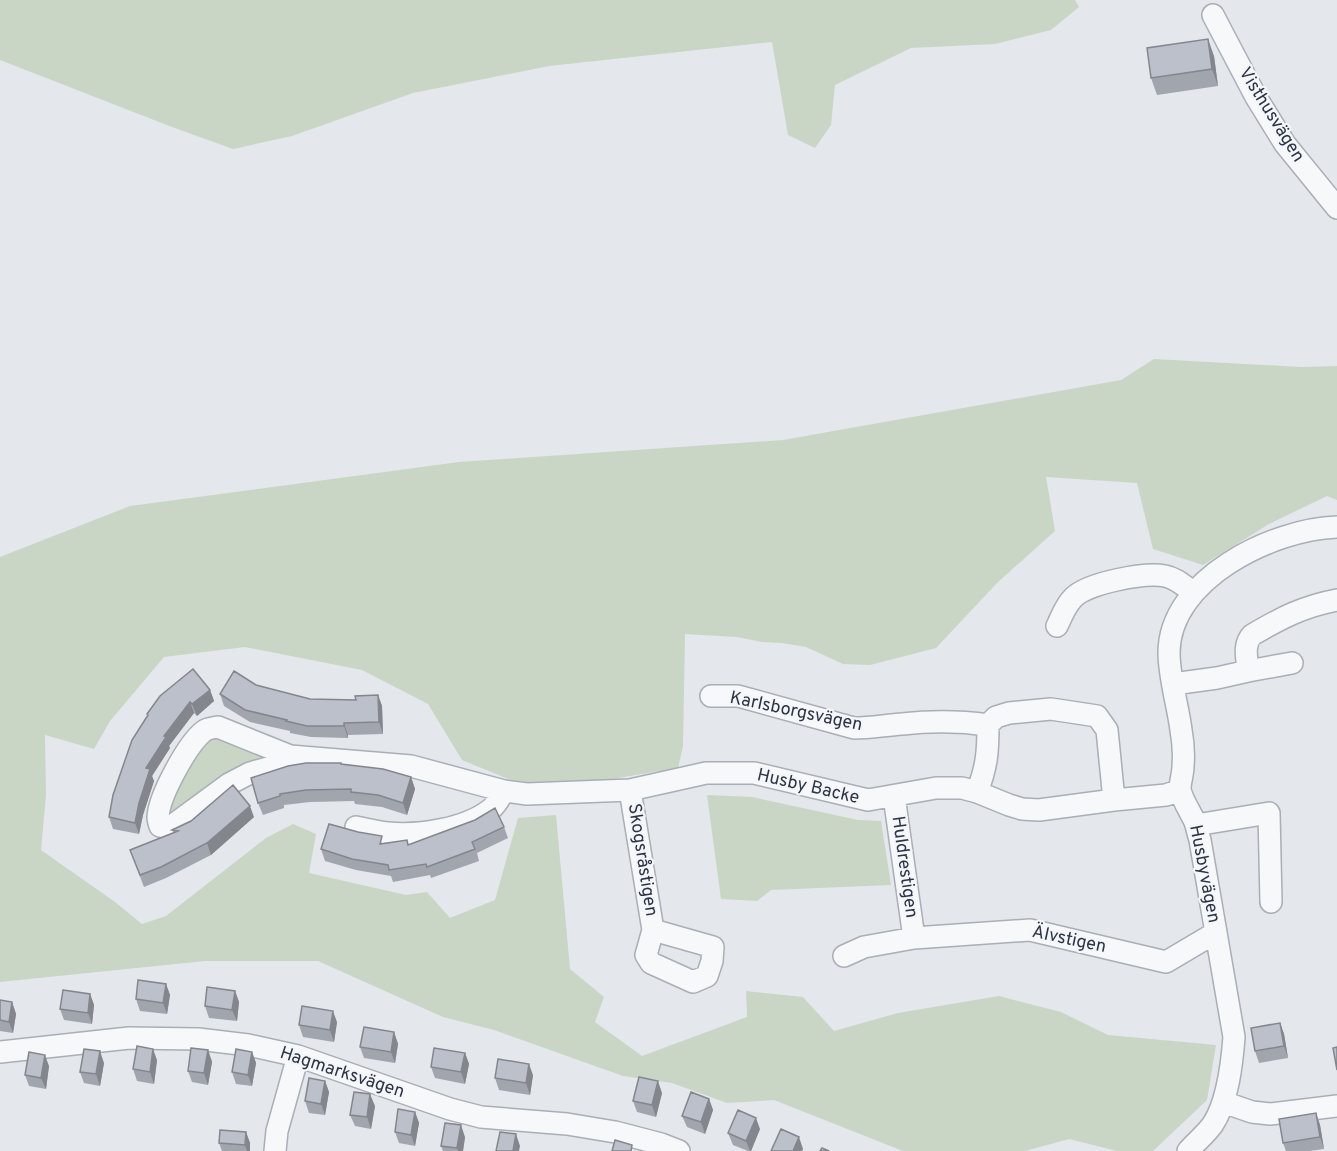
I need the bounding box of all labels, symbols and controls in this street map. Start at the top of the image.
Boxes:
street label: Visthusvägen [1233,63,1309,167]
street label: Karlsborgsvägen [728,687,864,737]
street label: Husby Backe [755,764,861,810]
street label: Skogsråstigen [622,802,662,918]
street label: Huldrestigen [885,814,923,920]
street label: Husbyvägen [1183,823,1225,925]
street label: Älvstigen [1030,919,1109,959]
street label: Hagmarksvägen [277,1042,407,1104]

